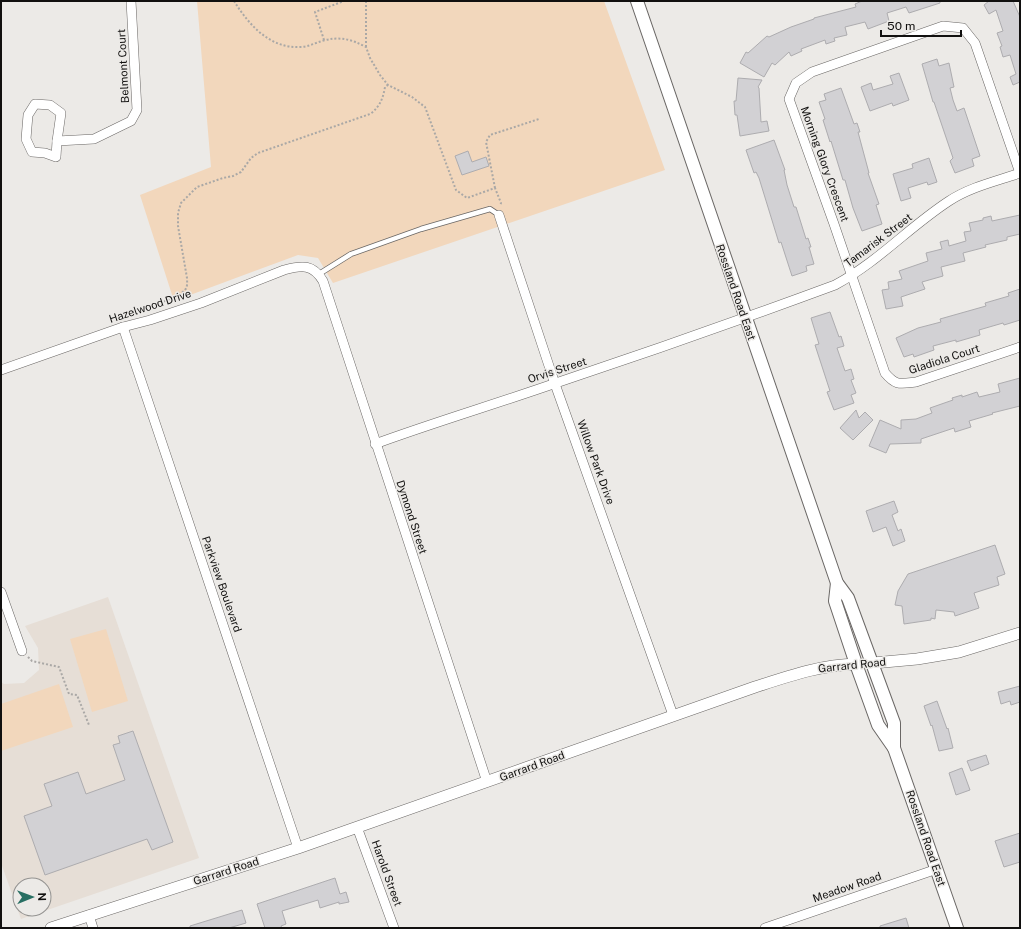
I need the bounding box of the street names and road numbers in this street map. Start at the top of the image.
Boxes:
street label: Belmont Court [115,29,131,103]
street label: Morning Glory Crescent [799,105,851,223]
street label: Tamarisk Street [842,211,914,269]
street label: Rossland Road East [714,242,758,342]
street label: Hazelwood Drive [107,287,193,325]
street label: Gladiola Court [907,342,981,376]
street label: Orvis Street [526,355,588,385]
street label: Willow Park Drive [575,418,617,506]
street label: Dymond Street [394,479,430,555]
street label: Parkview Boulevard [200,534,244,634]
street label: Garrard Road [817,655,887,675]
street label: Garrard Road [498,749,566,783]
street label: Rossland Road East [904,788,948,888]
street label: Harold Street [370,838,404,908]
street label: Garrard Road [192,855,260,887]
street label: Meadow Road [811,870,883,904]

